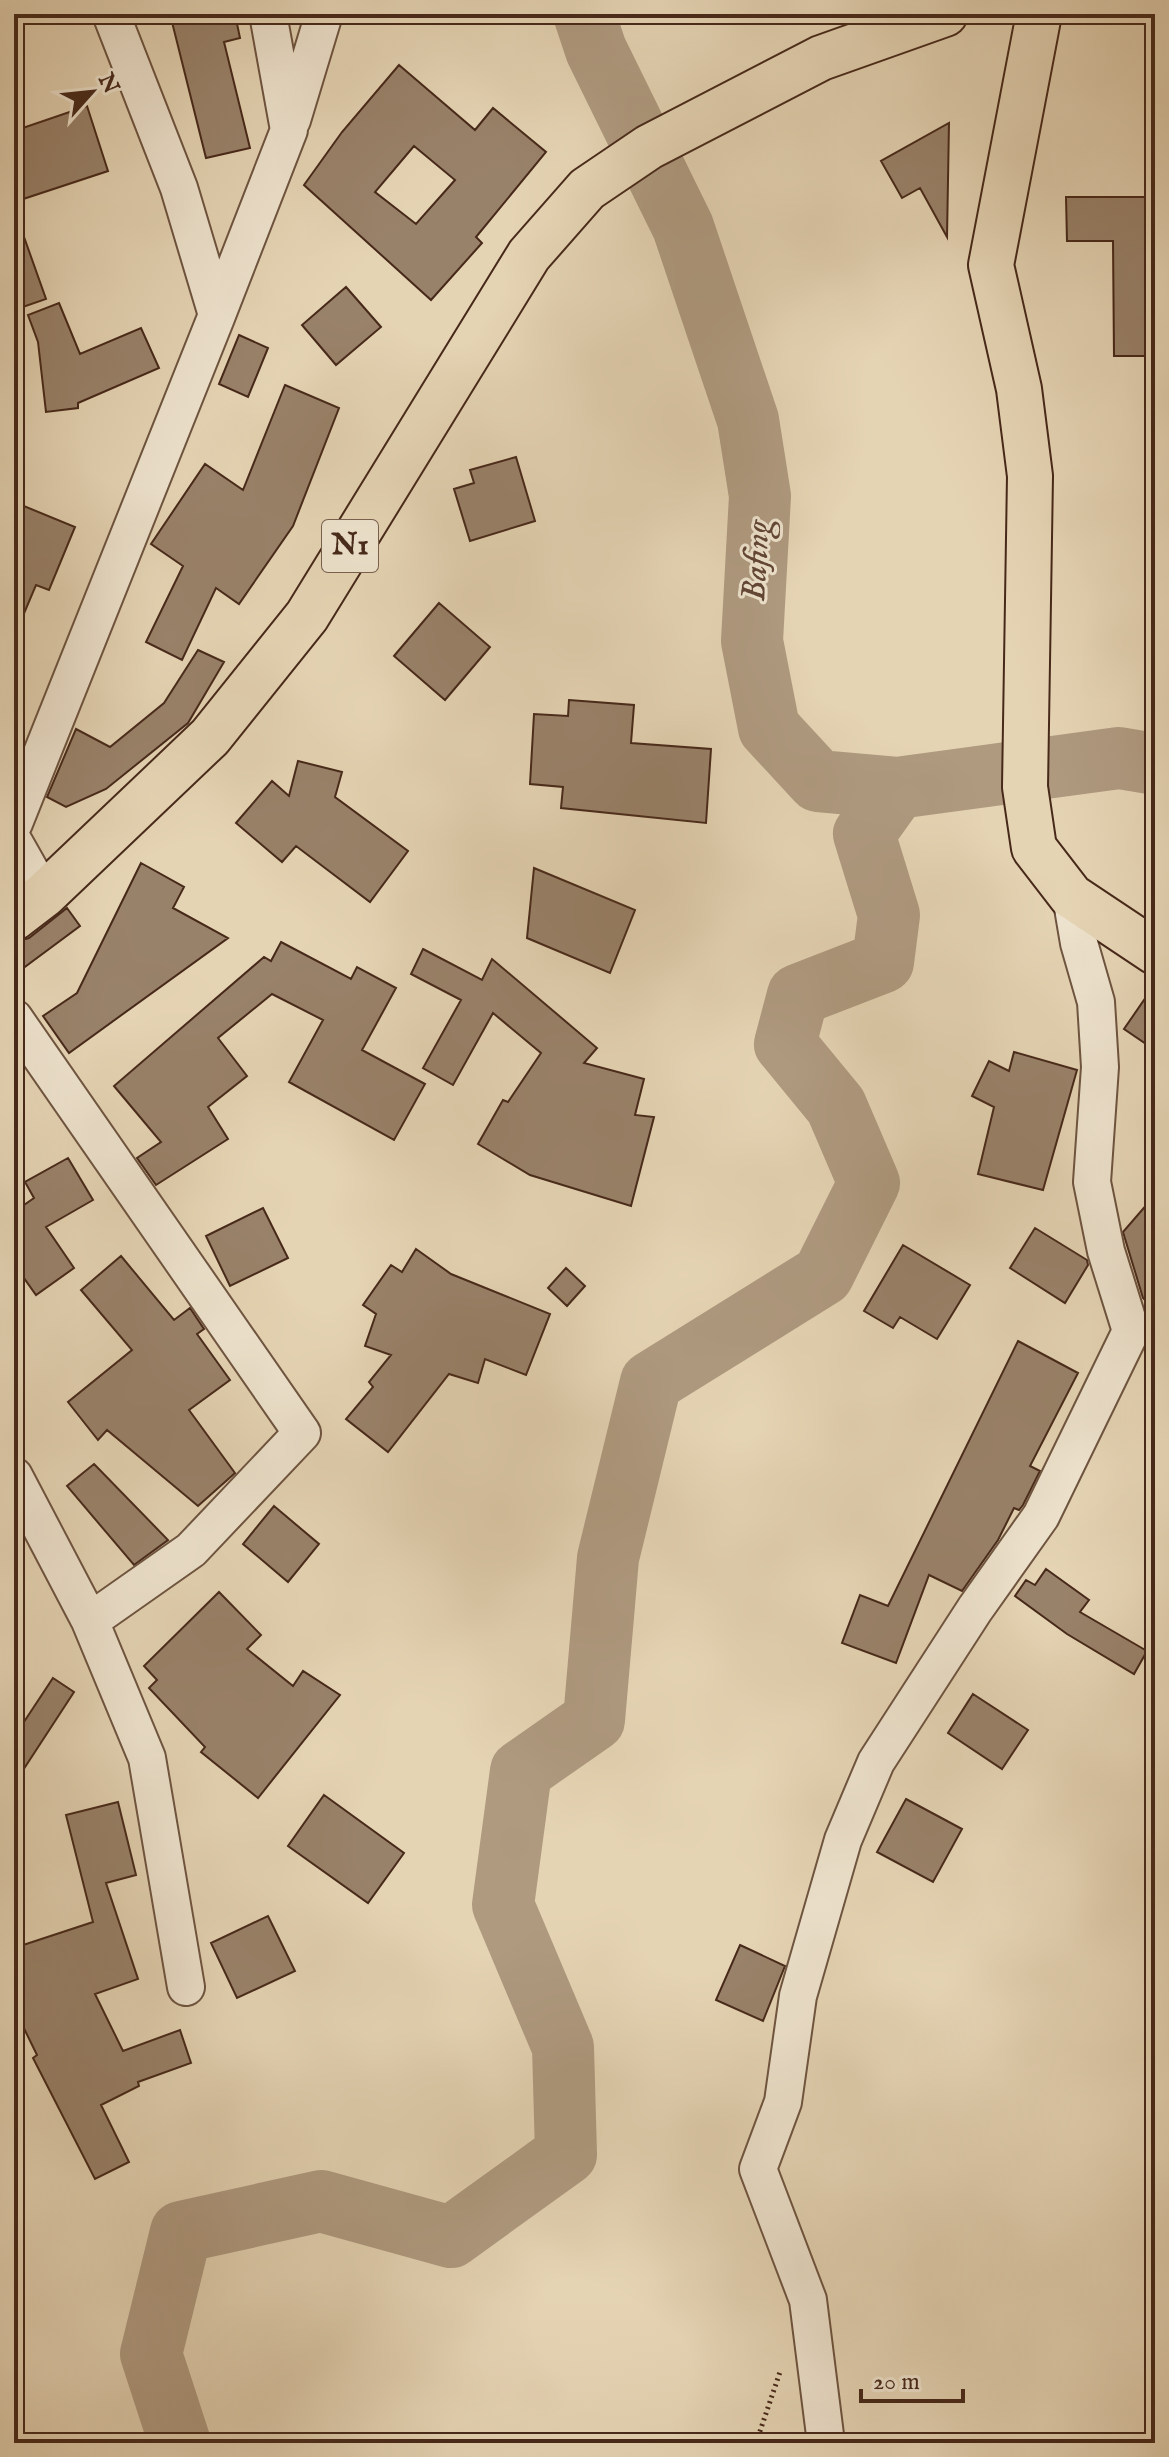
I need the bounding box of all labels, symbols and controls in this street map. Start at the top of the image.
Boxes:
north arrow [52,52,132,132]
text: N [91,68,125,99]
water label: Bafing [733,517,781,603]
road number: N1 [322,520,378,572]
scale bar [861,2353,963,2403]
text: 20 m [873,2367,920,2398]

